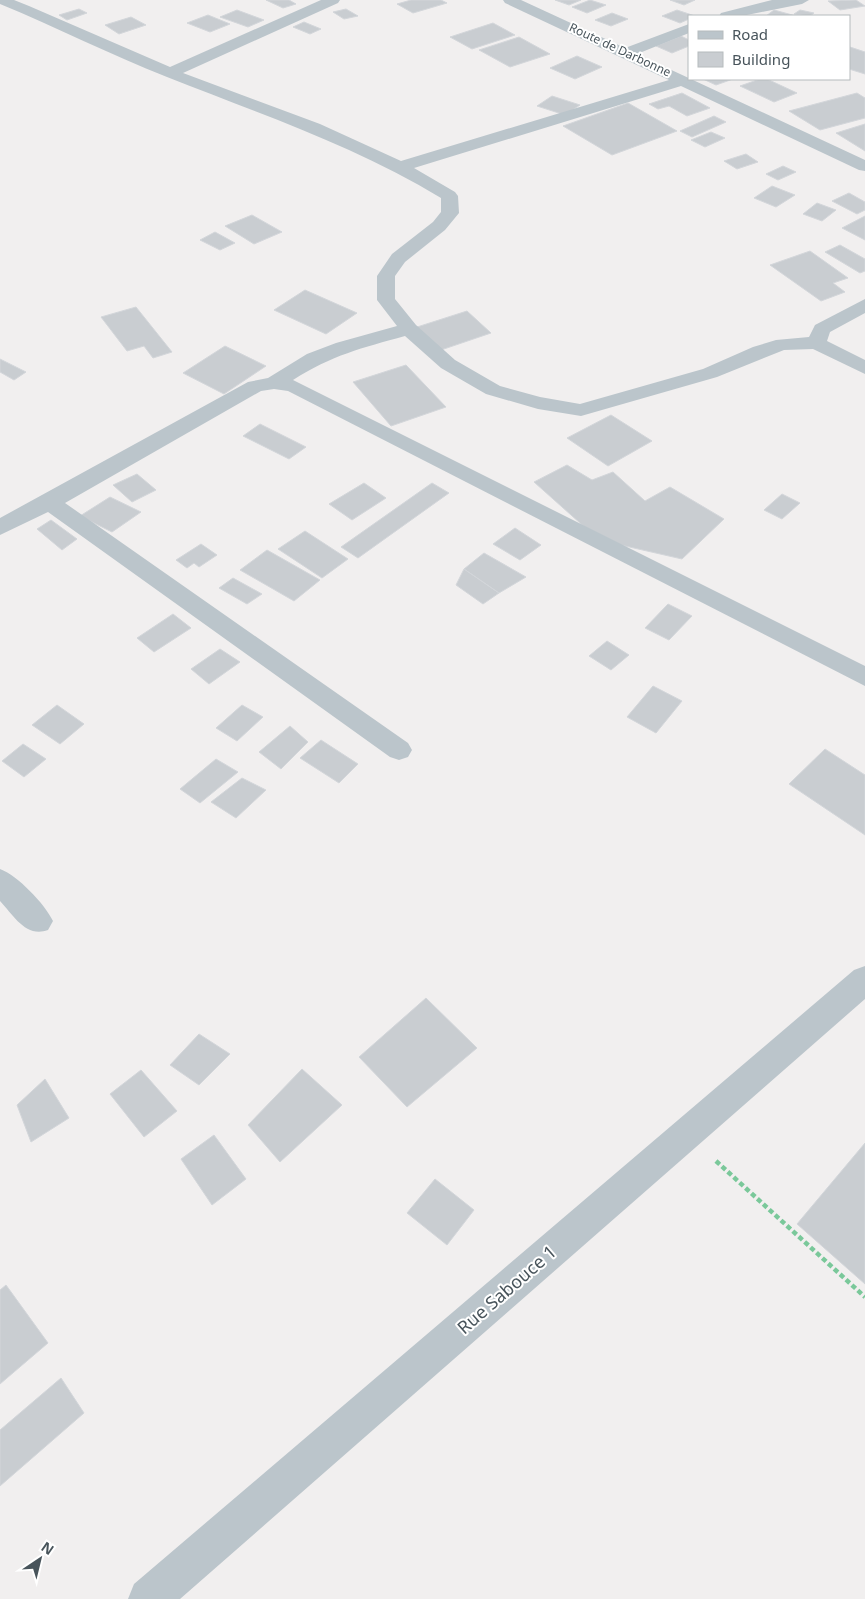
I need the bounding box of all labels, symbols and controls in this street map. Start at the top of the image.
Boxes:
legend [688,15,850,80]
street label: Route de Darbonne [567,19,674,81]
text: Road [732,24,768,44]
text: Building [732,49,790,69]
street label: Rue Sabouce 1 [452,1240,561,1339]
north arrow [15,1534,65,1584]
text: N [38,1537,58,1559]

